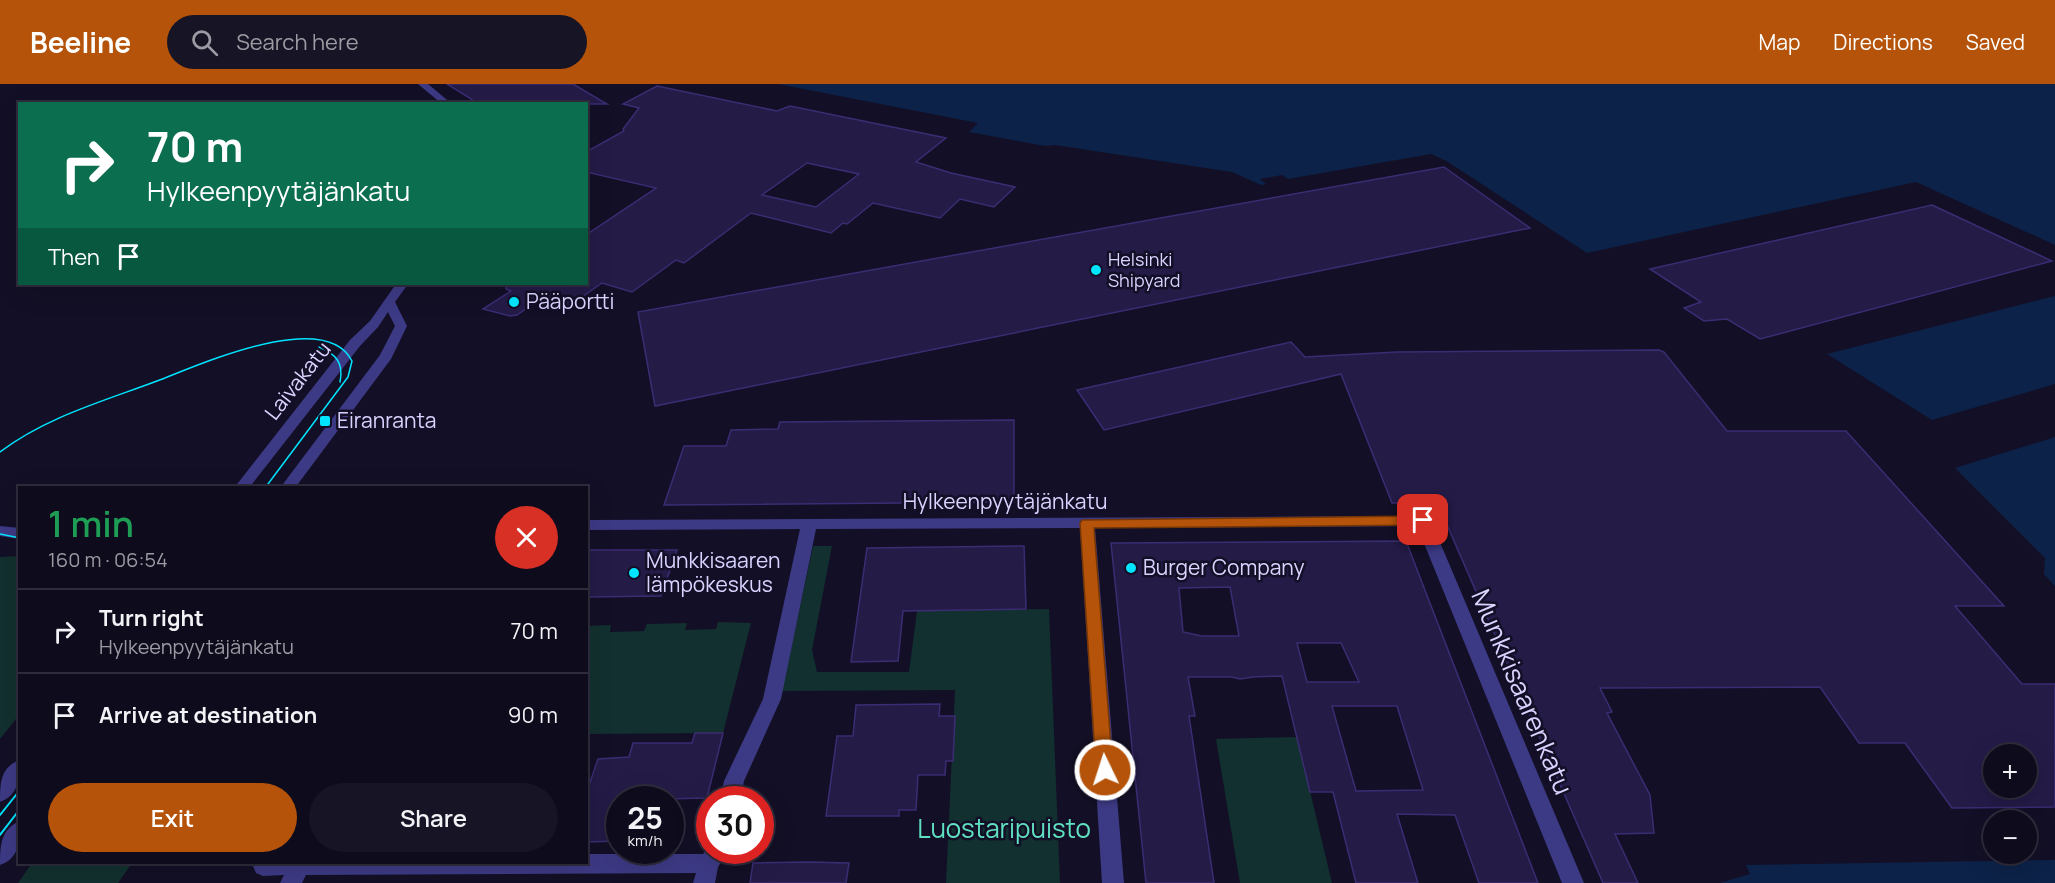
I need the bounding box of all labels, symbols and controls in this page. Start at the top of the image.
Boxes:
search box [167,15,587,69]
text: Beeline [30,23,131,61]
icon: search [188,26,221,59]
text: Search here [236,27,359,57]
text: Map [1759,28,1800,56]
text: Directions [1833,28,1933,56]
text: Saved [1966,28,2025,56]
text: 70 m [147,117,243,175]
icon: right [48,126,126,204]
text: Hylkeenpyytäjänkatu [147,172,410,209]
icon: arrive [112,240,145,273]
text: Then [48,242,100,272]
place label: Helsinki Shipyard [1108,247,1180,292]
marker: Helsinki Shipyard [1089,263,1103,277]
place label: Pääportti [526,287,614,315]
marker: Pääportti [507,295,521,309]
street label: Laivakatu [258,336,337,425]
place label: Eiranranta [337,406,437,434]
marker: Eiranranta [318,414,332,428]
street label: Hylkeenpyytäjänkatu [903,487,1107,515]
pin [1397,494,1448,545]
text: 1 min [48,499,134,548]
icon: arrive [1406,503,1439,536]
button: close [495,506,558,569]
text: 160 m · 06:54 [48,546,168,573]
place label: Munkkisaaren lämpökeskus [646,546,780,598]
place label: Burger Company [1143,553,1304,581]
marker: Burger Company [1124,561,1138,575]
marker: Munkkisaaren lämpökeskus [627,566,641,580]
street label: Munkkisaarenkatu [1463,583,1582,800]
text: Turn right [99,603,204,633]
icon: right [48,615,81,648]
text: 70 m [510,616,558,646]
text: Hylkeenpyytäjänkatu [99,633,294,660]
icon: arrive [48,699,81,732]
text: Arrive at destination [99,700,317,730]
text: 90 m [508,700,558,730]
position arrow [1073,738,1137,802]
map controls [1983,744,2037,864]
button: + [1983,744,2037,798]
button: Exit [48,783,297,852]
button: Share [309,783,558,852]
speed limit sign: 30 [696,786,774,864]
text: 25 [627,797,663,838]
park label: Luostaripuisto [917,810,1091,846]
button: − [1983,810,2037,864]
text: km/h [628,830,662,851]

